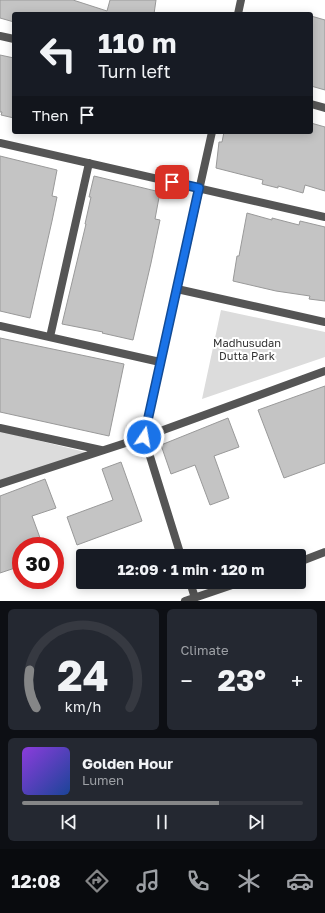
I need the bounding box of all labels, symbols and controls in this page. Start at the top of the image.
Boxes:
text: 110 m [98,26,177,59]
icon: left [32,28,84,80]
text: Turn left [98,60,171,82]
icon: arrive [76,104,98,126]
text: Then [32,106,68,124]
pin [155,165,189,199]
icon: arrive [161,171,183,193]
park label: Madhusudan Dutta Park [213,336,281,362]
position arrow [123,416,165,458]
speed limit sign: 30 [12,537,64,589]
text: 12:09 · 1 min · 120 m [118,560,264,578]
text: Climate [181,642,228,658]
text: 24 [58,649,109,699]
text: 23° [218,662,266,698]
text: − [181,667,193,694]
text: + [291,667,303,694]
text: km/h [65,697,101,714]
text: Golden Hour [82,754,173,772]
text: Lumen [82,772,124,788]
icon: previous [58,811,80,833]
icon: pause [151,811,173,833]
icon: next [245,811,267,833]
icon: directions [83,867,111,895]
icon: music [134,867,162,895]
icon: phone [184,867,212,895]
icon: climate [235,867,263,895]
icon: car [286,867,314,895]
text: 12:08 [11,870,61,892]

